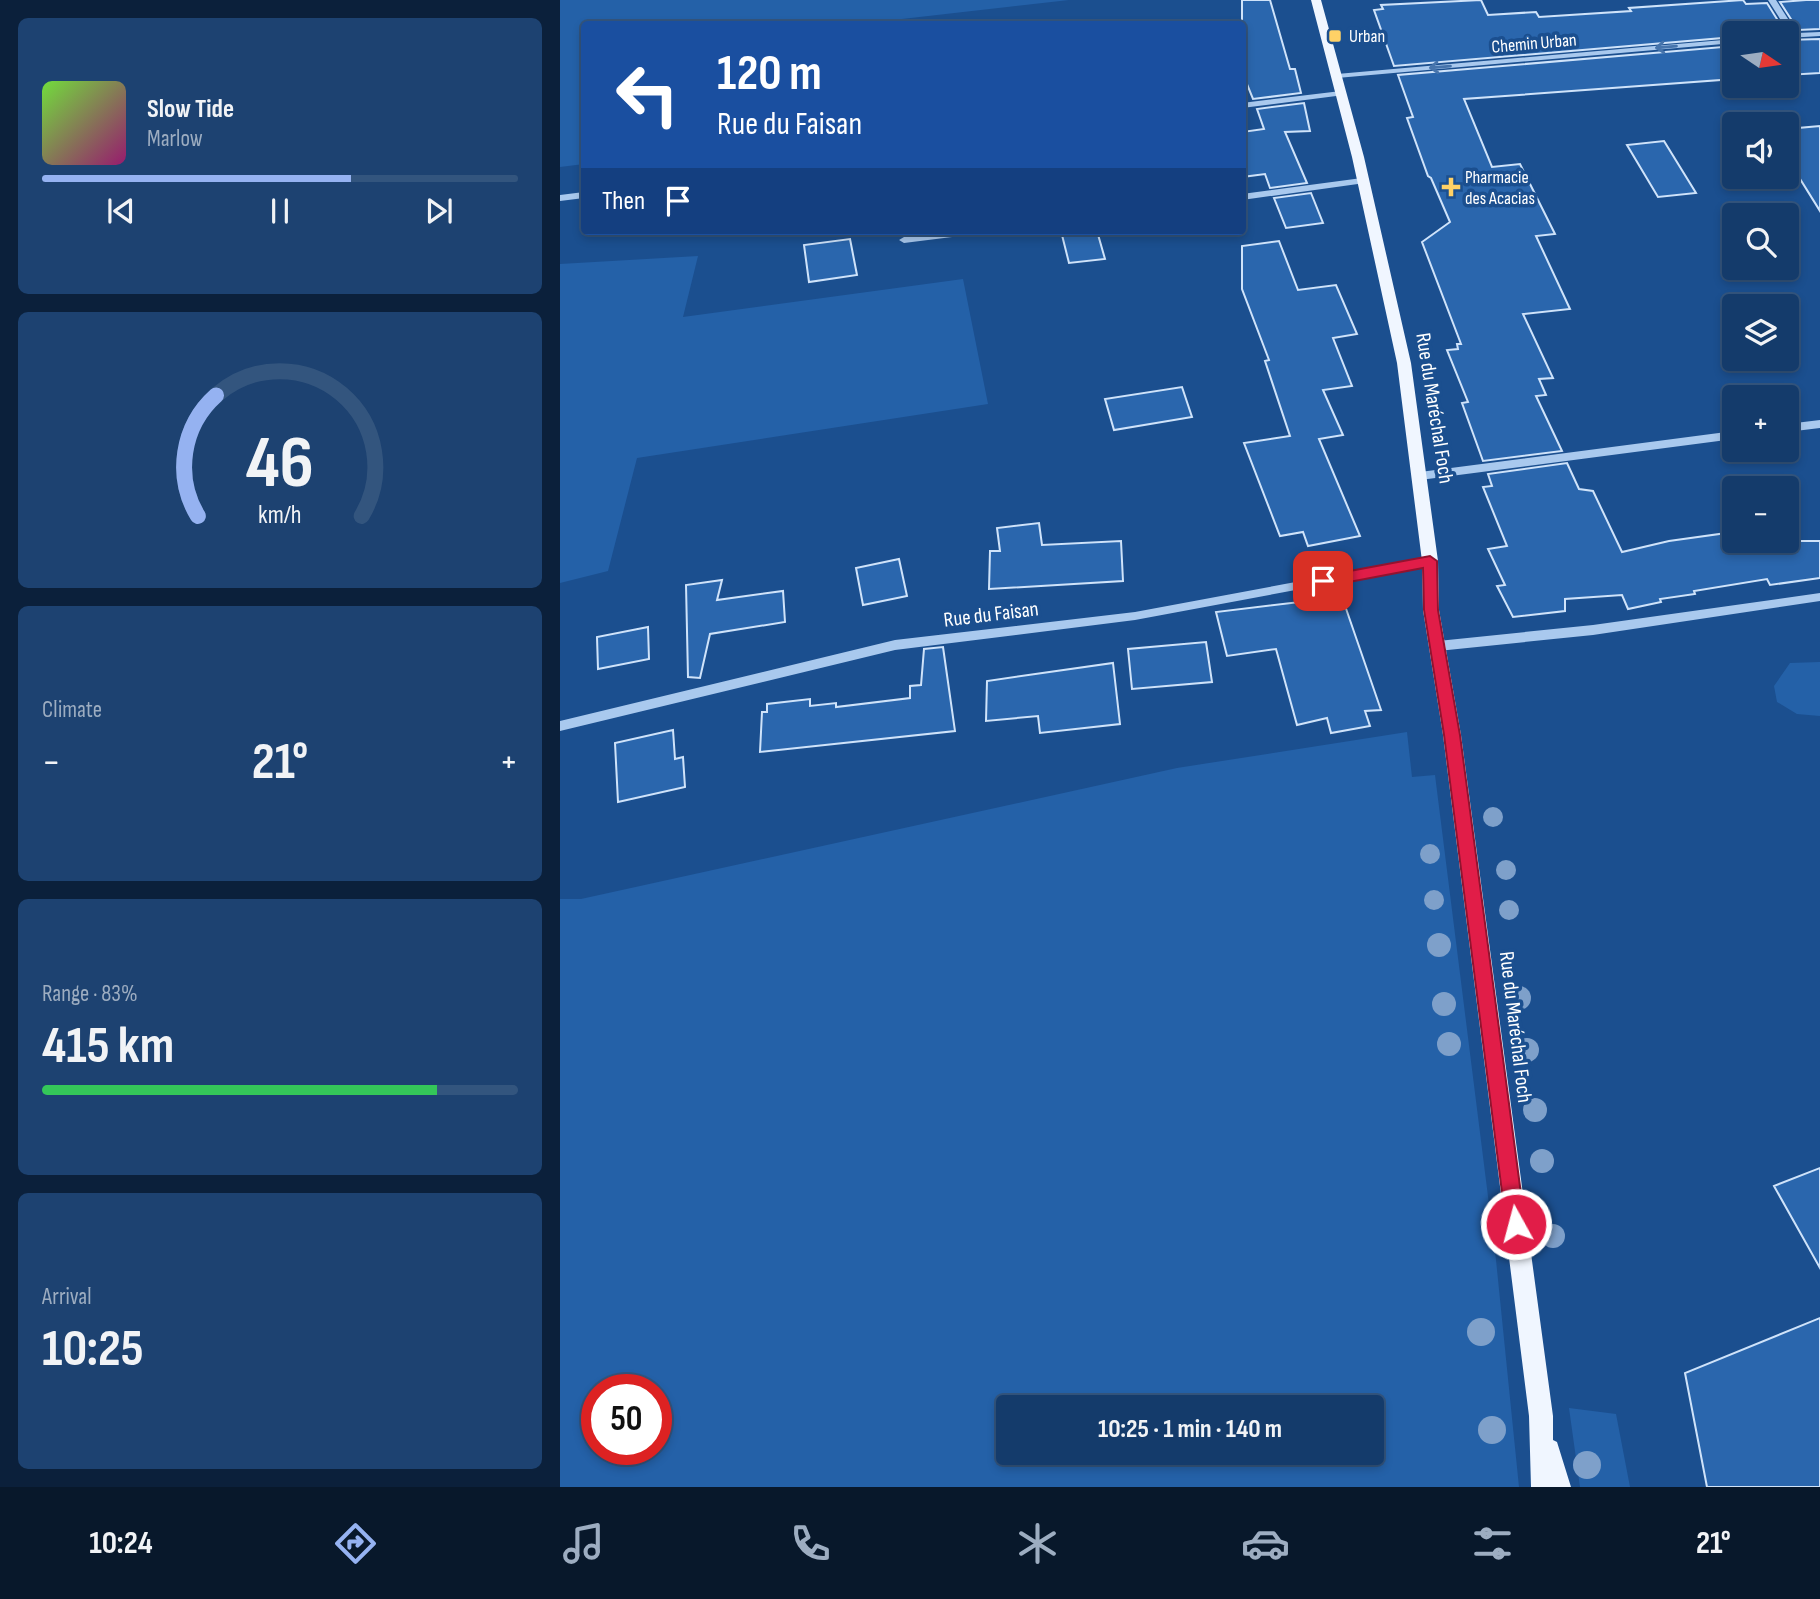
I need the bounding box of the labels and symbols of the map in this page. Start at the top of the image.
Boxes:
north arrow [1722,21,1799,98]
place label: Urban [1349,26,1385,47]
marker: Urban [1327,28,1343,44]
street label: Chemin Urban [1491,29,1577,58]
one-way arrow [1655,41,1678,54]
one-way arrow [1429,61,1451,74]
place label: Pharmacie des Acacias [1465,167,1535,209]
marker: Pharmacie des Acacias [1443,179,1459,195]
street label: Rue du Maréchal Foch [1410,331,1459,485]
pin [1293,551,1353,611]
street label: Rue du Faisan [942,596,1040,633]
street label: Rue du Maréchal Foch [1494,950,1537,1104]
position arrow [1479,1187,1553,1261]
speed limit sign: 50 [581,1374,672,1465]

